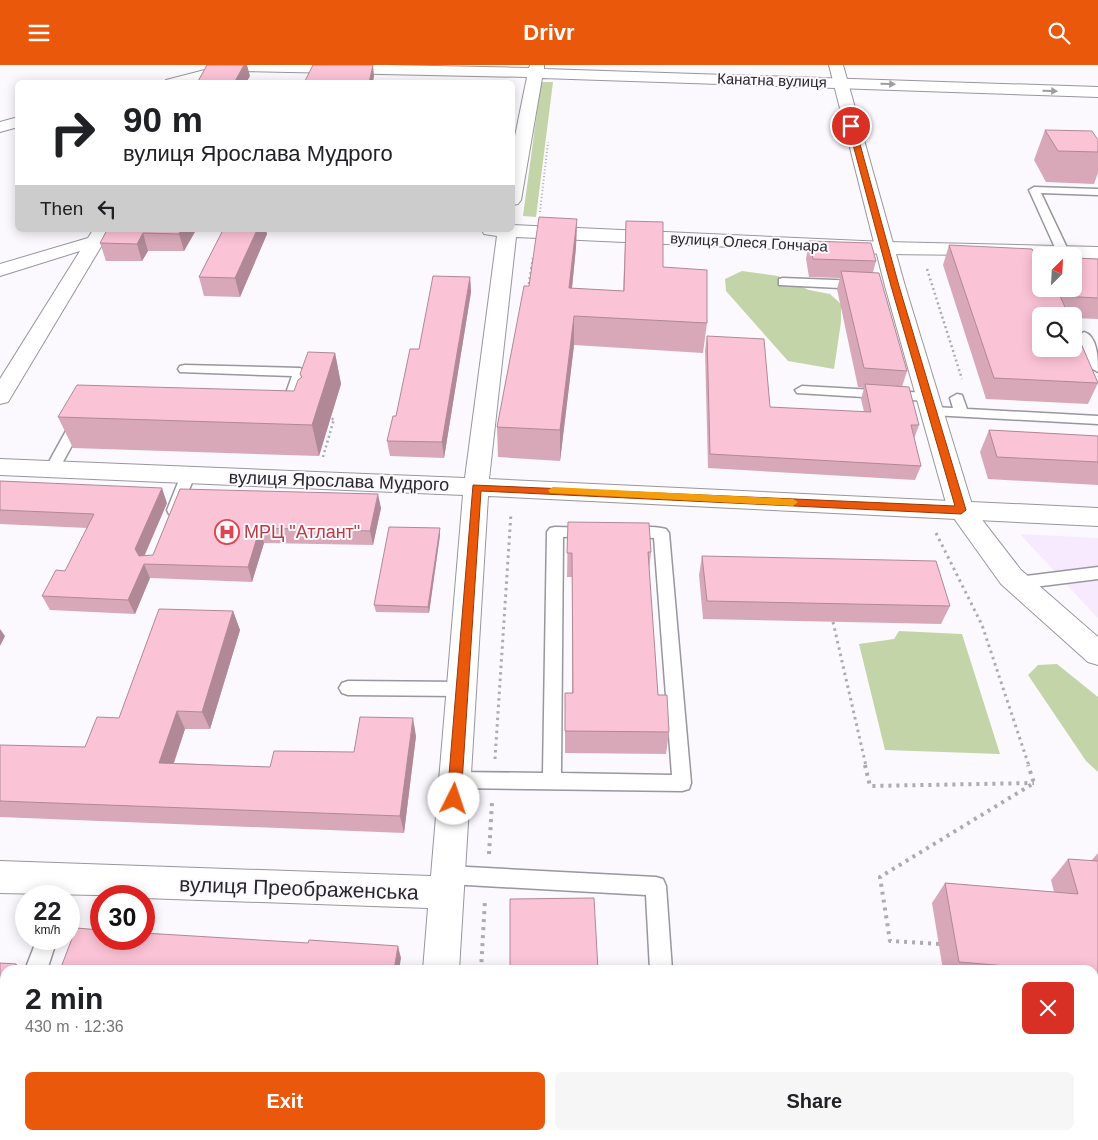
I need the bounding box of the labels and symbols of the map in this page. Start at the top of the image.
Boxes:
street label: Канатна вулиця [717,70,827,90]
one-way arrow [880,81,896,89]
one-way arrow [1042,87,1058,95]
pin [830,105,872,147]
street label: вулиця Олеся Гончара [670,229,829,255]
north arrow [1032,247,1082,297]
street label: вулиця Ярослава Мудрого [228,467,450,495]
hospital icon: МРЦ "Атлант" [214,519,240,545]
place label: МРЦ "Атлант" [244,522,360,542]
position arrow [427,772,479,824]
street label: вулиця Преображенська [179,872,419,904]
speed limit sign: 30 [90,885,155,950]

